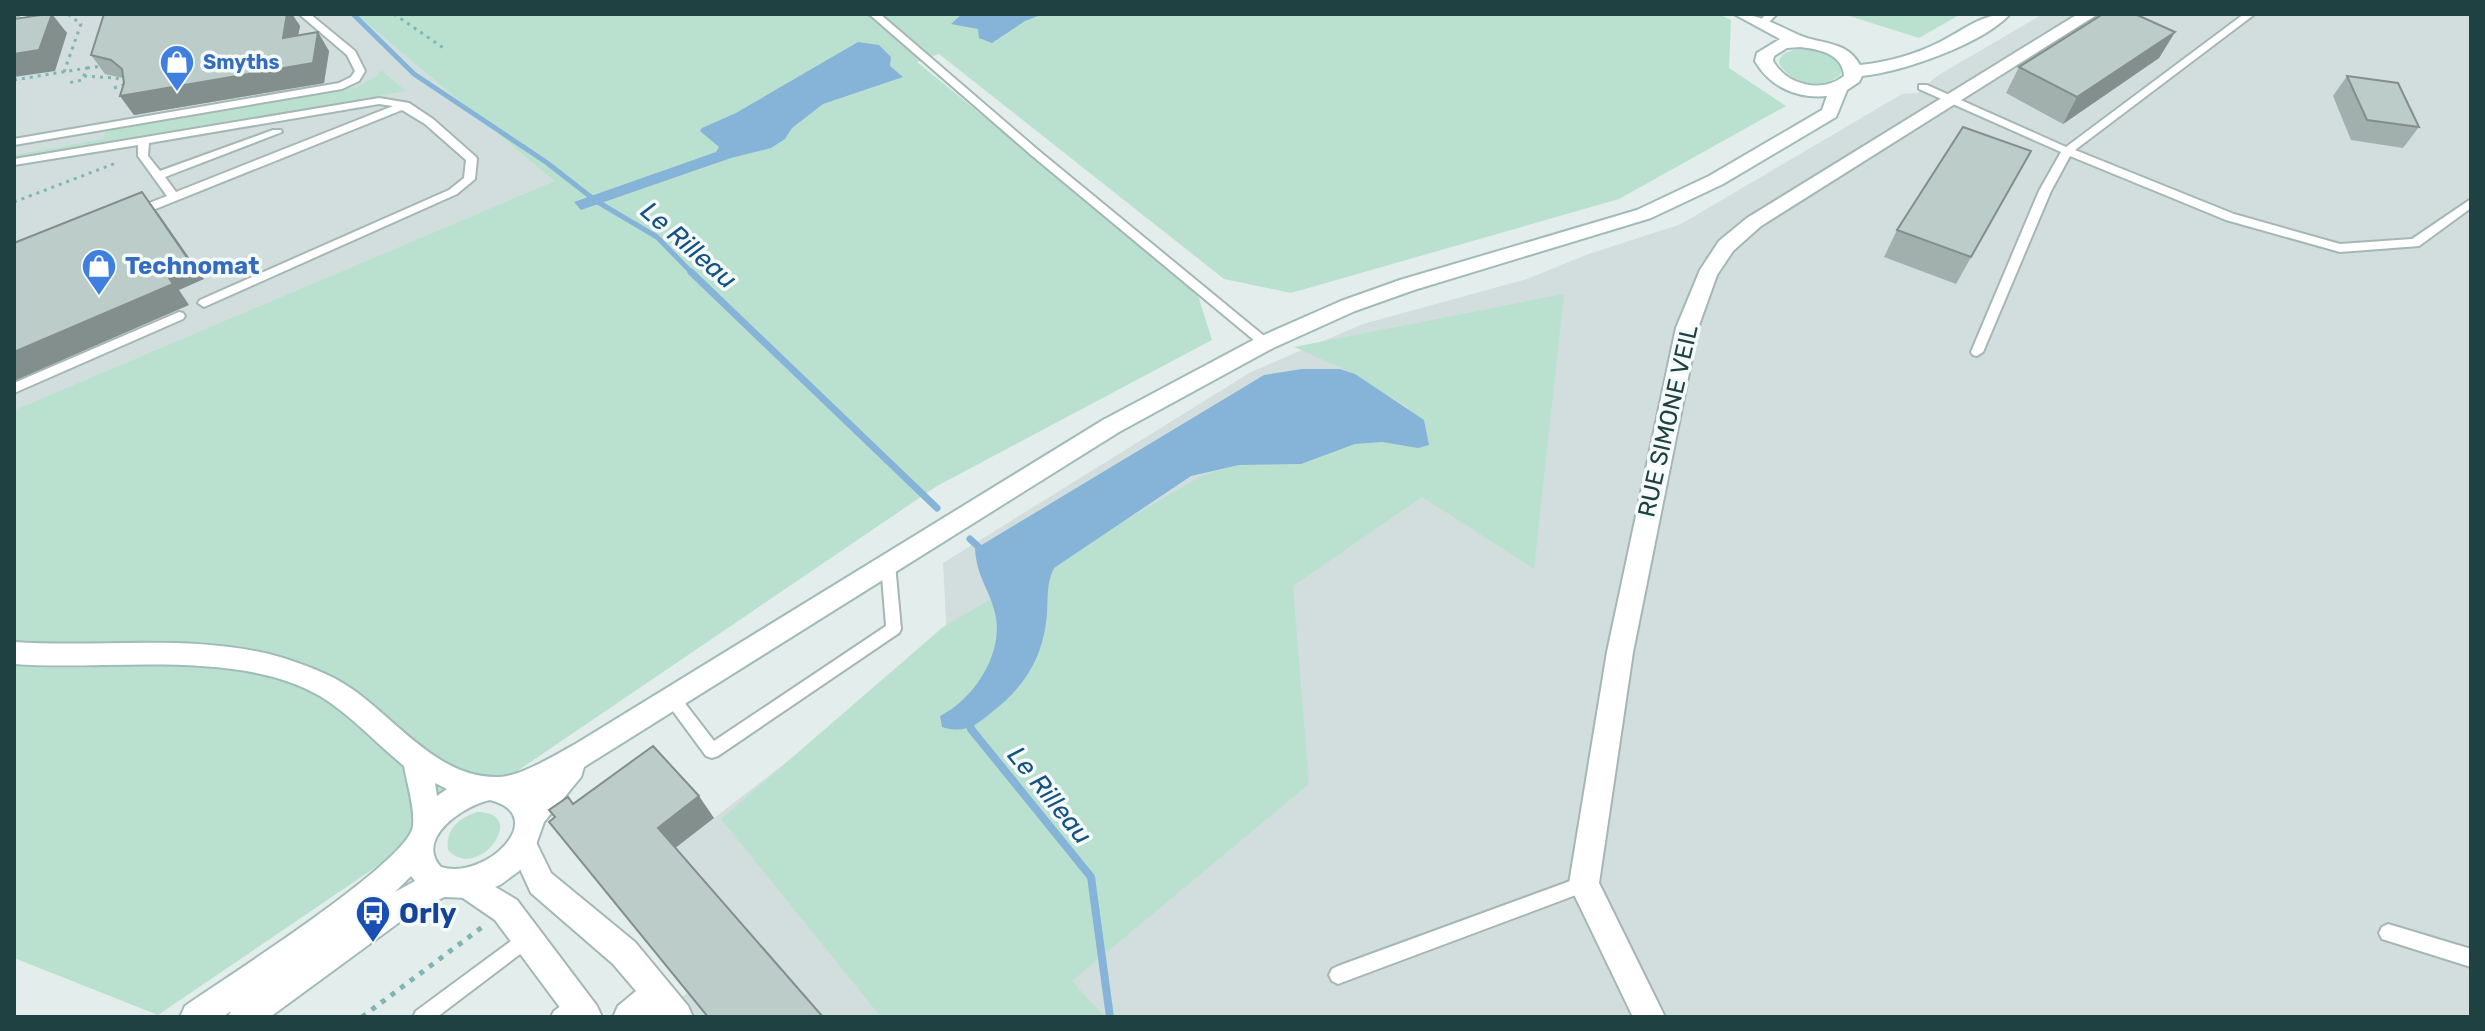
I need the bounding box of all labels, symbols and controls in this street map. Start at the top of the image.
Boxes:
shop icon: Smyths [158,43,196,93]
place label: Smyths [203,50,280,74]
water label: Le Rilleau [635,195,743,295]
shop icon: Technomat [80,247,118,297]
place label: Technomat [125,252,259,280]
street label: RUE SIMONE VEIL [1632,322,1704,520]
water label: Le Rilleau [1001,740,1098,850]
bus stop icon: Orly [354,894,392,944]
place label: Orly [399,897,457,930]

